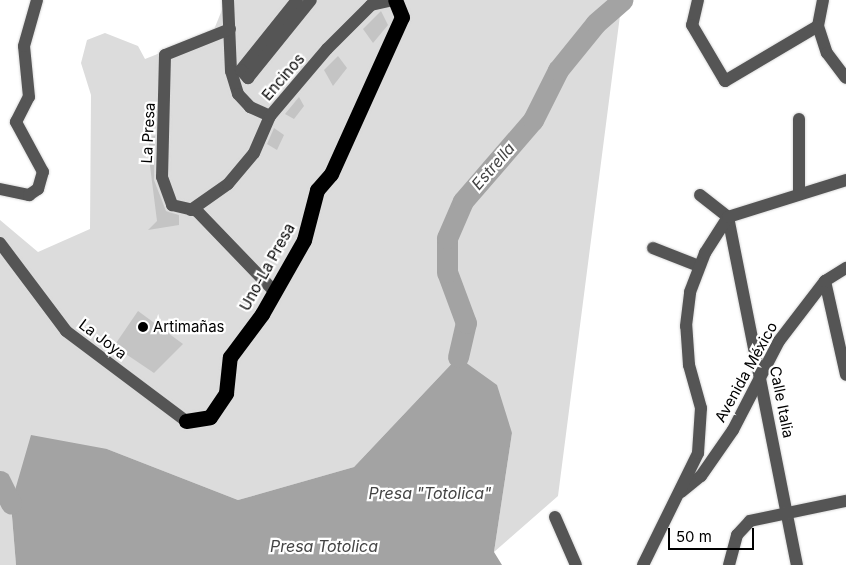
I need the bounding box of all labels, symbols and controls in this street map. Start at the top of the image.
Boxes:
street label: Encinos [258,50,308,104]
street label: La Presa [137,102,159,164]
water label: Estrella [467,139,519,193]
street label: Uno-La Presa [236,220,298,314]
street label: La Joya [76,315,130,363]
place label: Artimañas [153,318,225,336]
street label: Avenida México [711,319,781,425]
marker: Artimañas [137,321,149,333]
street label: Calle Italia [766,364,798,440]
water label: Presa "Totolica" [369,483,491,503]
scale bar [671,518,757,550]
text: 50 m [676,527,712,546]
water label: Presa Totolica [270,536,378,556]

